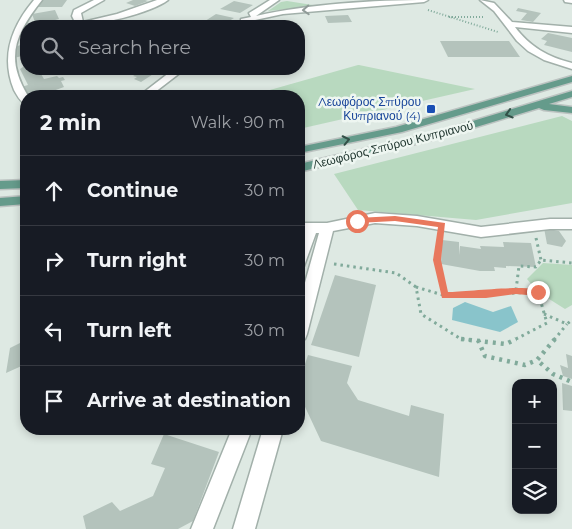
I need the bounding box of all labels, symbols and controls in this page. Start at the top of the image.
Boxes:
one-way arrow [302,5,310,16]
search box [20,20,305,75]
icon: search [38,34,66,62]
text: Search here [78,36,191,59]
place label: Λεωφόρος Σπύρου Κυπριανού (4) [318,94,421,123]
marker: Λεωφόρος Σπύρου Κυπριανού (4) [425,103,437,115]
one-way arrow [505,108,513,118]
text: 2 min [40,110,101,135]
text: Walk · 90 m [191,113,285,132]
street label: Λεωφόρος Σπύρου Κυπριανού [311,117,475,172]
one-way arrow [342,136,351,146]
icon: ahead [40,177,68,205]
text: Continue [87,179,178,202]
text: 30 m [244,181,285,200]
route start [346,210,369,233]
icon: right [40,247,68,275]
text: Turn right [87,249,187,272]
text: 30 m [244,251,285,270]
route end [527,281,550,304]
icon: left [40,317,68,345]
text: Turn left [87,319,172,342]
text: 30 m [244,321,285,340]
map controls [512,379,557,514]
button: + [512,379,557,424]
icon: arrive [40,387,68,415]
text: Arrive at destination [87,389,291,412]
button: − [512,424,557,469]
button: layers [512,469,557,514]

